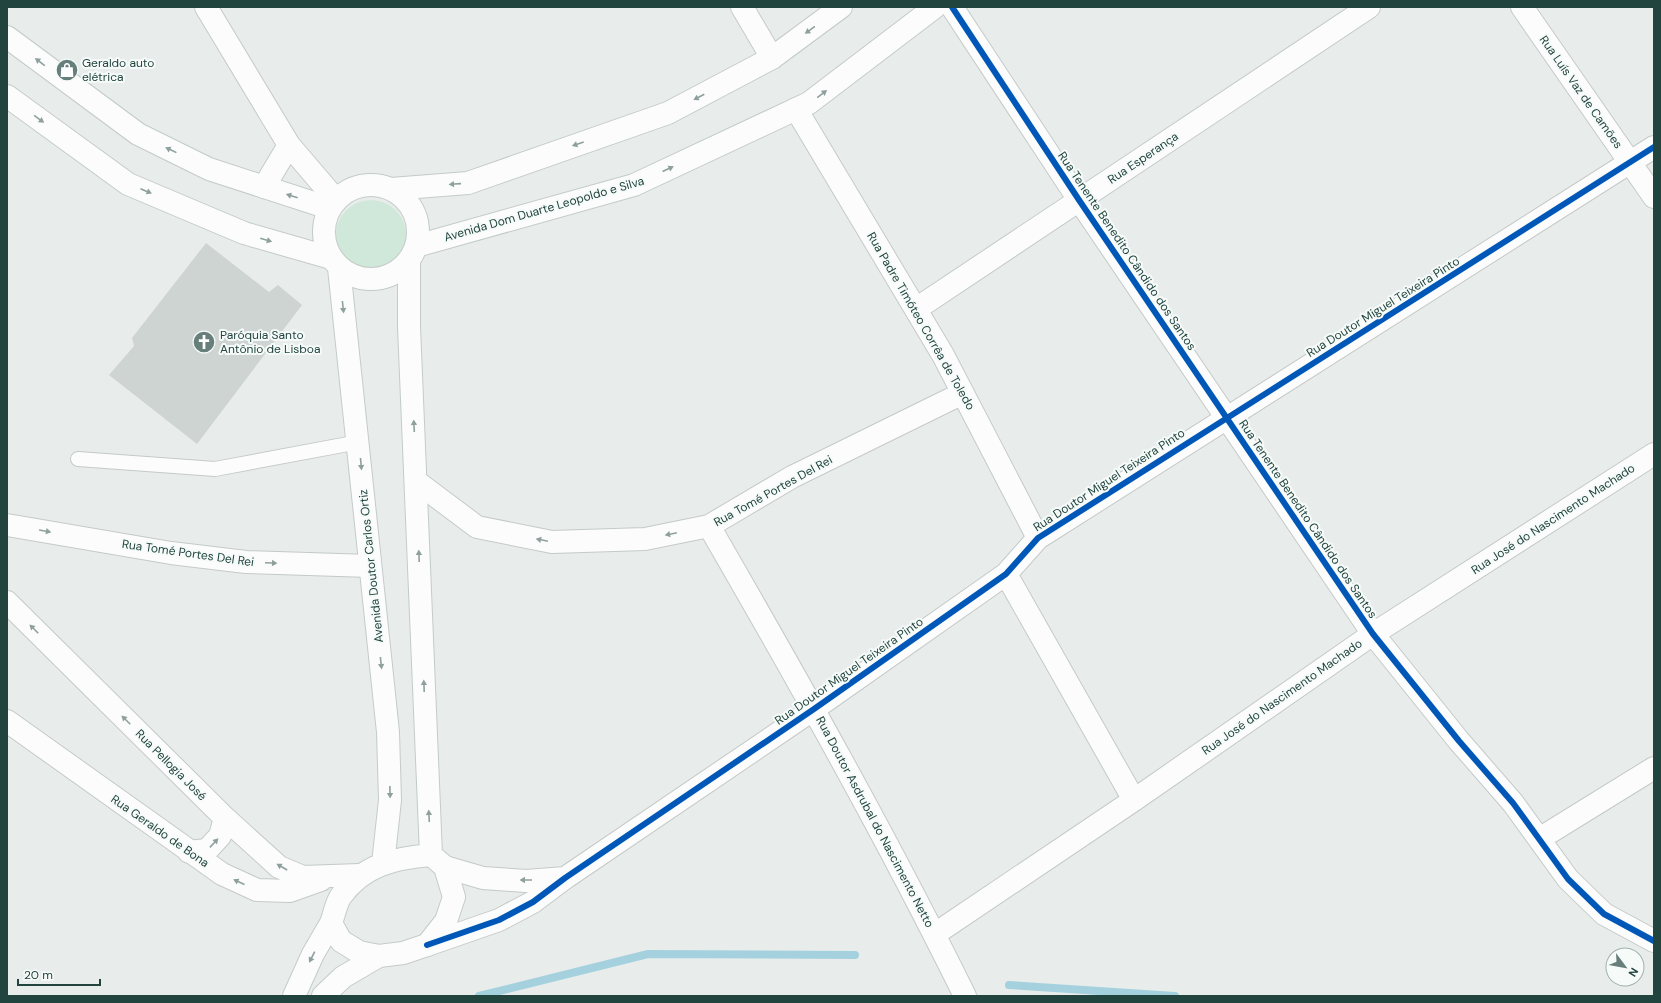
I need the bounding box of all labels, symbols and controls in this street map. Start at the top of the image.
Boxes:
one-way arrow [805,26,815,34]
street label: Rua Luís Vaz de Camões [1536,32,1626,152]
place label: Geraldo auto elétrica [82,55,154,85]
shop icon: Geraldo auto elétrica [54,57,80,83]
one-way arrow [35,58,46,66]
one-way arrow [816,89,827,98]
one-way arrow [693,93,704,100]
one-way arrow [33,114,44,123]
street label: Rua Esperança [1104,128,1182,188]
one-way arrow [572,142,584,148]
one-way arrow [165,147,177,153]
street label: Rua Tenente Benedito Cândido dos Santos [1054,148,1200,354]
one-way arrow [662,166,673,172]
street label: Avenida Dom Duarte Leopoldo e Silva [442,173,646,245]
one-way arrow [449,181,461,188]
one-way arrow [140,189,152,195]
one-way arrow [286,193,298,199]
street label: Rua Padre Timóteo Corrêa de Toledo [863,229,979,413]
one-way arrow [261,237,273,243]
street label: Rua Doutor Miguel Teixeira Pinto [1303,253,1463,361]
one-way arrow [340,301,346,313]
place label: Paróquia Santo Antônio de Lisboa [220,327,321,357]
church icon: Paróquia Santo Antônio de Lisboa [191,329,217,355]
street label: Rua Tenente Benedito Cândido dos Santos [1235,416,1381,622]
one-way arrow [411,420,418,432]
street label: Rua Doutor Miguel Teixeira Pinto [1030,425,1188,535]
street label: Rua Tomé Portes Del Rei [711,452,835,530]
one-way arrow [357,458,364,470]
street label: Rua José do Nascimento Machado [1468,460,1638,578]
street label: Avenida Doutor Carlos Ortiz [355,489,387,643]
one-way arrow [39,528,52,534]
one-way arrow [665,531,677,537]
street label: Rua Tomé Portes Del Rei [121,536,255,570]
one-way arrow [536,537,548,543]
one-way arrow [416,550,423,562]
one-way arrow [265,560,278,566]
street label: Rua Doutor Miguel Teixeira Pinto [772,613,926,729]
one-way arrow [29,624,39,634]
street label: Rua José do Nascimento Machado [1199,635,1365,759]
one-way arrow [377,657,384,669]
one-way arrow [420,680,427,692]
street label: Rua Doutor Asdrubal do Nascimento Netto [812,714,938,930]
one-way arrow [121,715,131,725]
street label: Rua Pellogia José [132,726,210,804]
one-way arrow [386,786,393,798]
street label: Rua Geraldo de Bona [108,791,212,871]
one-way arrow [426,810,433,822]
one-way arrow [209,838,218,848]
one-way arrow [276,864,288,871]
one-way arrow [519,877,532,883]
one-way arrow [233,879,244,885]
north arrow [1605,947,1645,987]
one-way arrow [309,951,316,963]
scale bar [18,961,100,987]
text: N [1625,965,1642,979]
text: 20 m [24,967,53,983]

